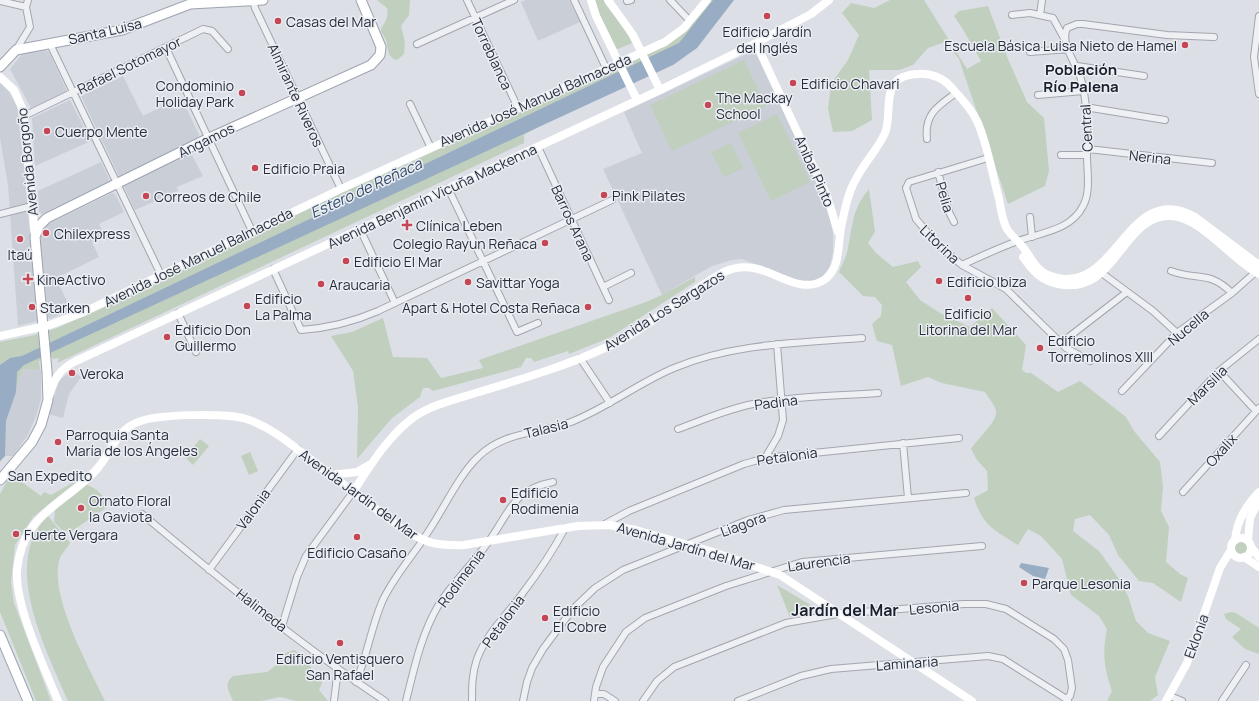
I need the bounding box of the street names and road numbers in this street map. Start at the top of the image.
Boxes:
street label: Santa Luisa [66,13,144,49]
street label: Torreblanca [467,15,517,93]
street label: Rafael Sotomayor [74,32,184,98]
street label: Almirante Riveros [264,40,328,150]
street label: Avenida José Manuel Balmaceda [436,49,634,151]
street label: Central [1075,104,1097,152]
street label: Avenida Borgoño [12,107,42,217]
street label: Angamos [175,118,237,162]
street label: Aníbal Pinto [791,132,839,210]
street label: Avenida Benjamín Vicuña Mackenna [324,139,540,253]
street label: Nerina [1128,145,1172,169]
street label: Pelia [931,179,959,215]
street label: Barros Arana [547,182,599,264]
street label: Avenida José Manuel Balmaceda [100,203,296,311]
street label: Litorina [916,220,964,268]
street label: Avenida Los Sargazos [600,265,728,355]
street label: Nucella [1164,304,1212,350]
street label: Marsilia [1183,361,1231,409]
street label: Padina [753,390,799,414]
street label: Talasia [522,413,570,443]
street label: Oxalix [1201,429,1241,471]
street label: Petalonia [756,442,818,470]
street label: Avenida Jardín del Mar [296,444,422,544]
street label: Valonia [232,485,274,533]
street label: Liagora [718,507,768,541]
street label: Avenida Jardín del Mar [615,517,757,575]
street label: Rodimenia [433,545,489,611]
street label: Laurencia [786,548,852,576]
street label: Halimeda [233,584,291,636]
street label: Petalonia [477,591,529,651]
street label: Lesonia [908,595,960,619]
street label: Eklonia [1179,611,1213,661]
street label: Laminaria [875,651,939,675]

